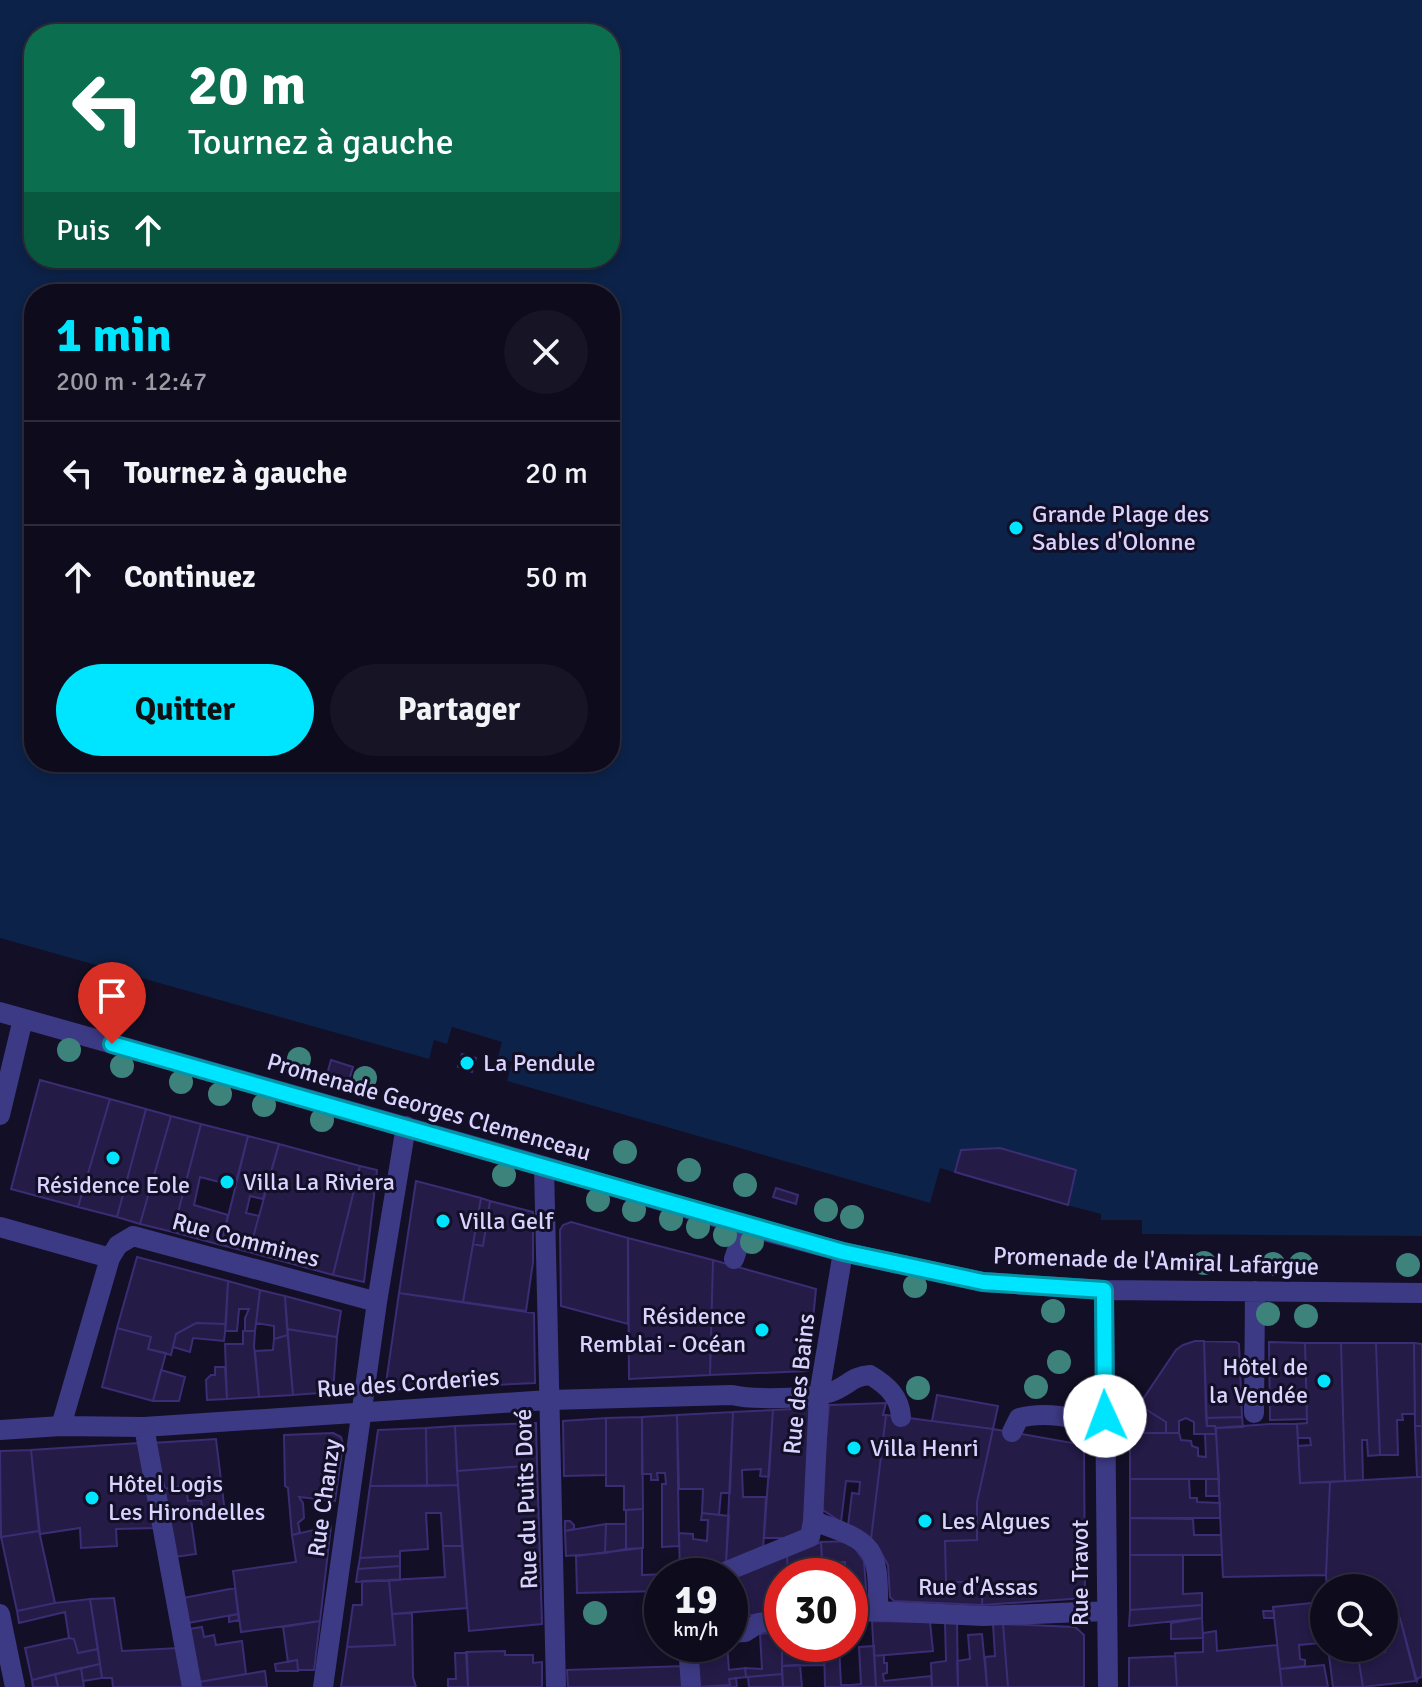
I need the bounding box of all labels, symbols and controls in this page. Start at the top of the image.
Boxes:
text: 20 m [188,51,306,120]
icon: left [56,56,160,160]
text: Tournez à gauche [188,120,454,165]
icon: ahead [126,208,170,252]
text: Puis [56,212,110,249]
text: 1 min [56,306,172,365]
button: close [504,310,588,394]
text: 200 m · 12:47 [56,366,207,398]
icon: left [56,451,100,495]
text: Tournez à gauche [124,455,347,492]
text: 20 m [525,455,588,492]
place label: Grande Plage des Sables d'Olonne [1032,499,1209,557]
marker: Grande Plage des Sables d'Olonne [1007,519,1025,537]
icon: ahead [56,555,100,599]
text: Continuez [124,559,256,596]
text: 50 m [525,559,588,596]
button: Quitter [56,664,314,756]
button: Partager [330,664,588,756]
pin [78,962,146,1044]
icon: arrive [90,974,134,1018]
street label: Promenade Georges Clemenceau [264,1046,594,1168]
place label: La Pendule [483,1048,595,1078]
marker: La Pendule [458,1054,476,1072]
marker: Résidence Eole [104,1149,122,1167]
place label: Villa La Riviera [243,1167,395,1197]
place label: Résidence Eole [36,1170,190,1200]
marker: Villa La Riviera [218,1173,236,1191]
street label: Rue Commines [169,1206,323,1274]
place label: Villa Gelf [459,1206,554,1236]
marker: Villa Gelf [434,1212,452,1230]
street label: Promenade de l'Amiral Lafargue [992,1240,1320,1282]
place label: Résidence Remblai - Océan [579,1301,746,1359]
street label: Rue des Bains [777,1312,821,1456]
marker: Résidence Remblai - Océan [753,1321,771,1339]
place label: Hôtel de la Vendée [1209,1352,1308,1410]
street label: Rue des Corderies [316,1362,500,1404]
marker: Hôtel de la Vendée [1315,1372,1333,1390]
position arrow [1063,1374,1147,1458]
street label: Rue du Puits Doré [508,1408,544,1590]
place label: Villa Henri [870,1433,979,1463]
street label: Rue Chanzy [301,1437,347,1559]
marker: Villa Henri [845,1439,863,1457]
place label: Hôtel Logis Les Hirondelles [108,1469,265,1527]
marker: Hôtel Logis Les Hirondelles [83,1489,101,1507]
place label: Les Algues [941,1506,1050,1536]
marker: Les Algues [916,1512,934,1530]
street label: Rue Travot [1065,1520,1095,1626]
speed limit sign: 30 [764,1558,868,1662]
street label: Rue d'Assas [918,1572,1038,1602]
map controls [1310,1574,1398,1662]
button: search [1310,1574,1398,1662]
text: 19 [674,1575,718,1625]
text: km/h [673,1617,719,1642]

